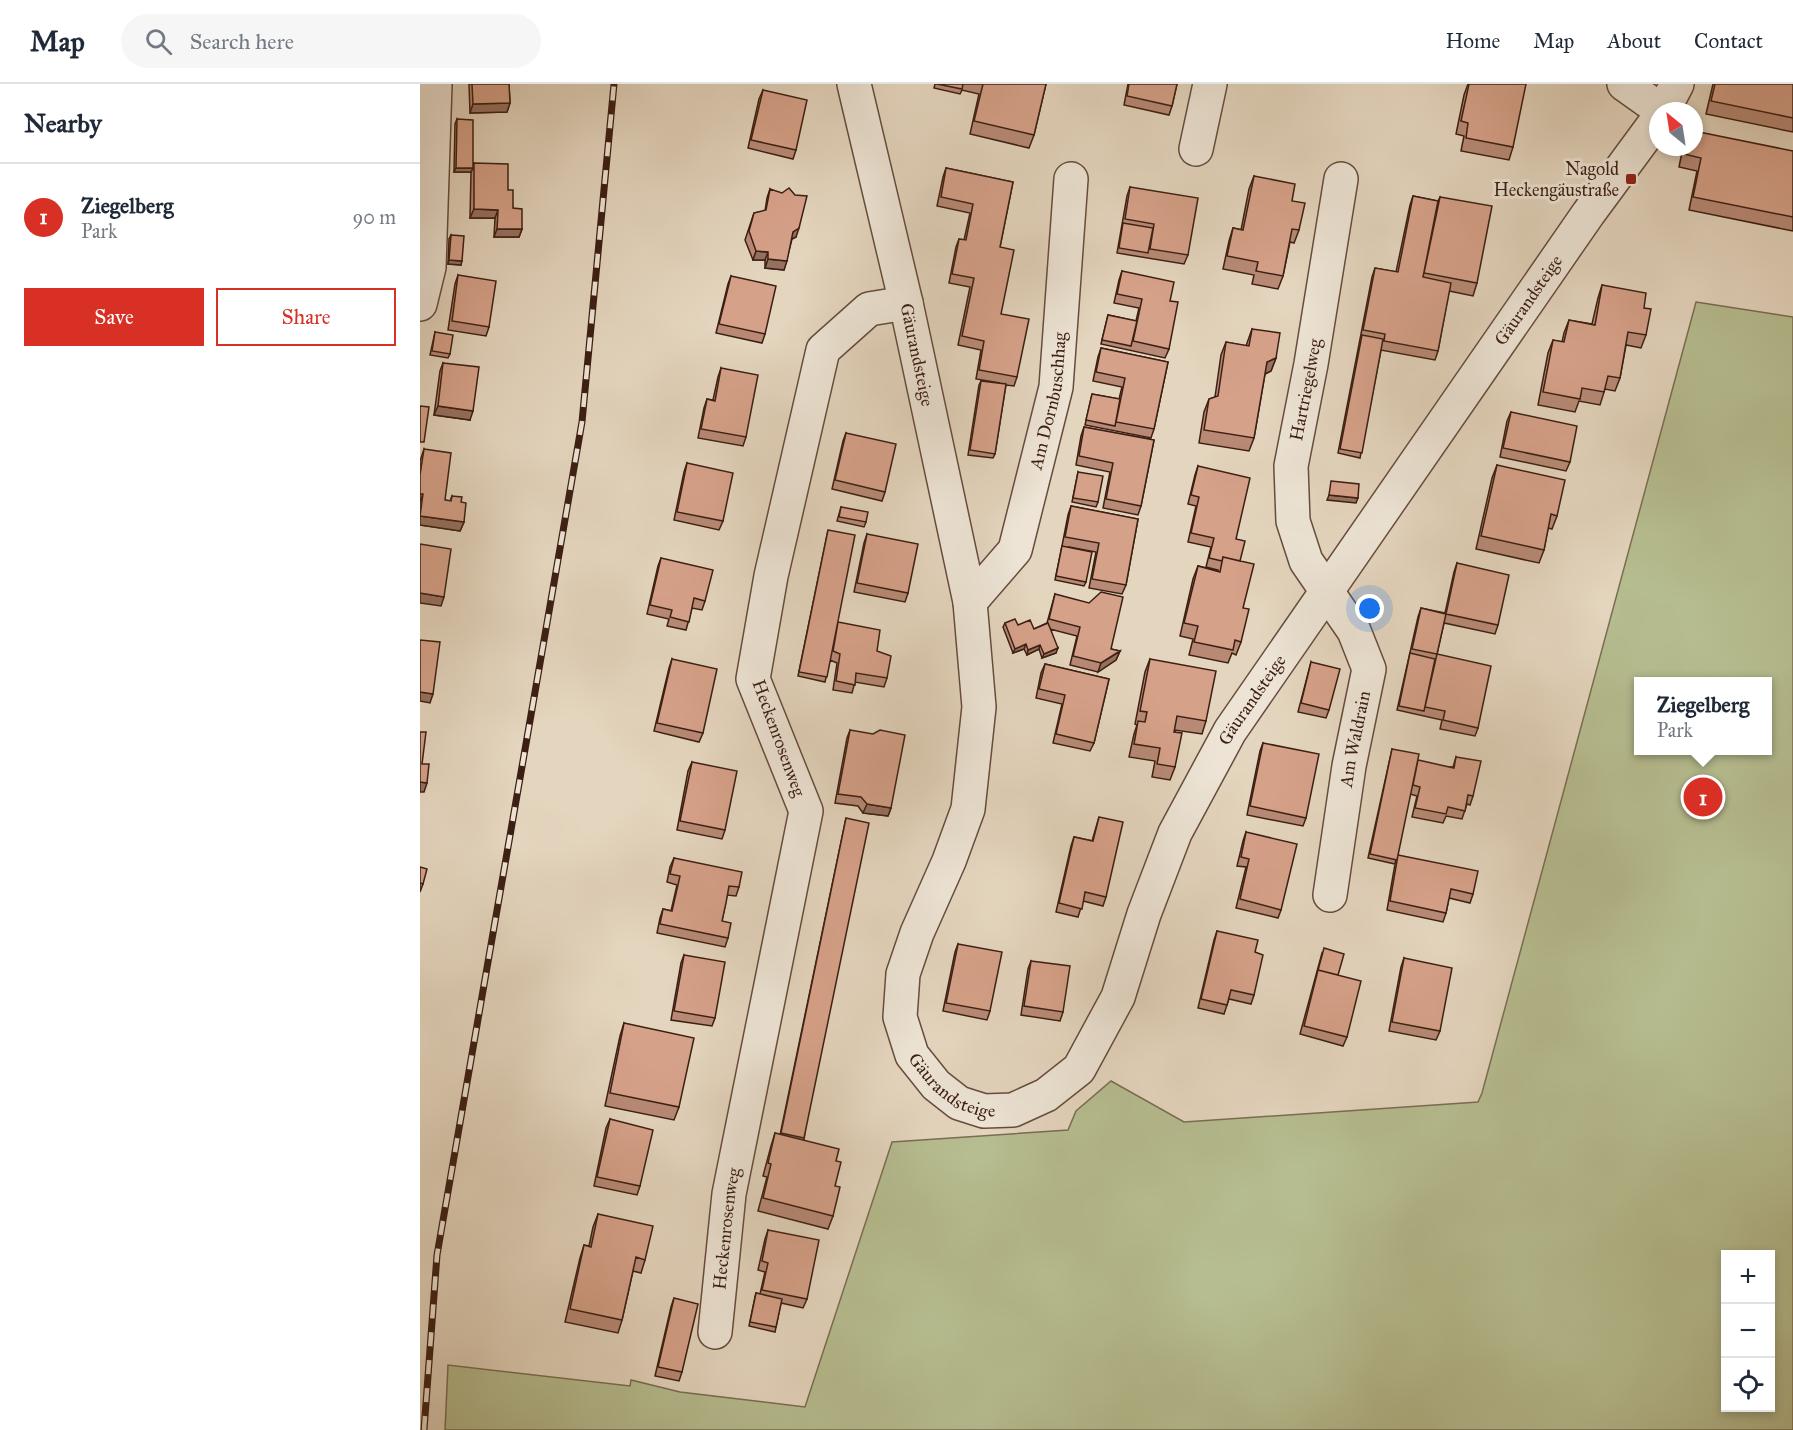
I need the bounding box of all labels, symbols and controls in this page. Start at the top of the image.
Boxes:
search box [121,14,541,68]
text: Map [30,24,85,59]
icon: search [142,25,175,58]
text: Search here [190,28,294,55]
text: Home [1445,28,1500,54]
text: Map [1533,28,1574,54]
text: About [1607,28,1661,54]
text: Contact [1694,28,1763,54]
north arrow [1649,102,1703,156]
text: Nearby [24,107,102,139]
place label: Nagold Heckengäustraße [1493,158,1619,202]
marker: Nagold Heckengäustraße [1624,172,1638,186]
text: Ziegelberg [81,192,174,219]
text: 1 [40,205,47,229]
text: 90 m [353,205,396,229]
text: Park [81,219,117,243]
street label: Gäurandsteige [1489,251,1567,349]
button: Save [24,288,204,346]
button: Share [216,288,396,346]
street label: Gäurandsteige [895,301,939,408]
street label: Am Dornbuschhag [1024,331,1072,473]
street label: Hartriegelweg [1285,336,1327,443]
your location [1355,594,1384,623]
street label: Gäurandsteige [1214,650,1291,749]
street label: Heckenrosenweg [747,676,811,800]
popup [1634,677,1772,755]
street label: Am Waldrain [1335,689,1375,790]
text: Ziegelberg [1657,691,1749,718]
text: Park [1657,718,1693,742]
pin: 1 [1684,774,1722,820]
street label: Gäurandsteige [904,1048,996,1124]
street label: Heckenrosenweg [708,1165,746,1291]
map controls [1721,1250,1775,1412]
button: + [1721,1250,1775,1304]
button: − [1721,1304,1775,1358]
button: locate [1721,1358,1775,1412]

